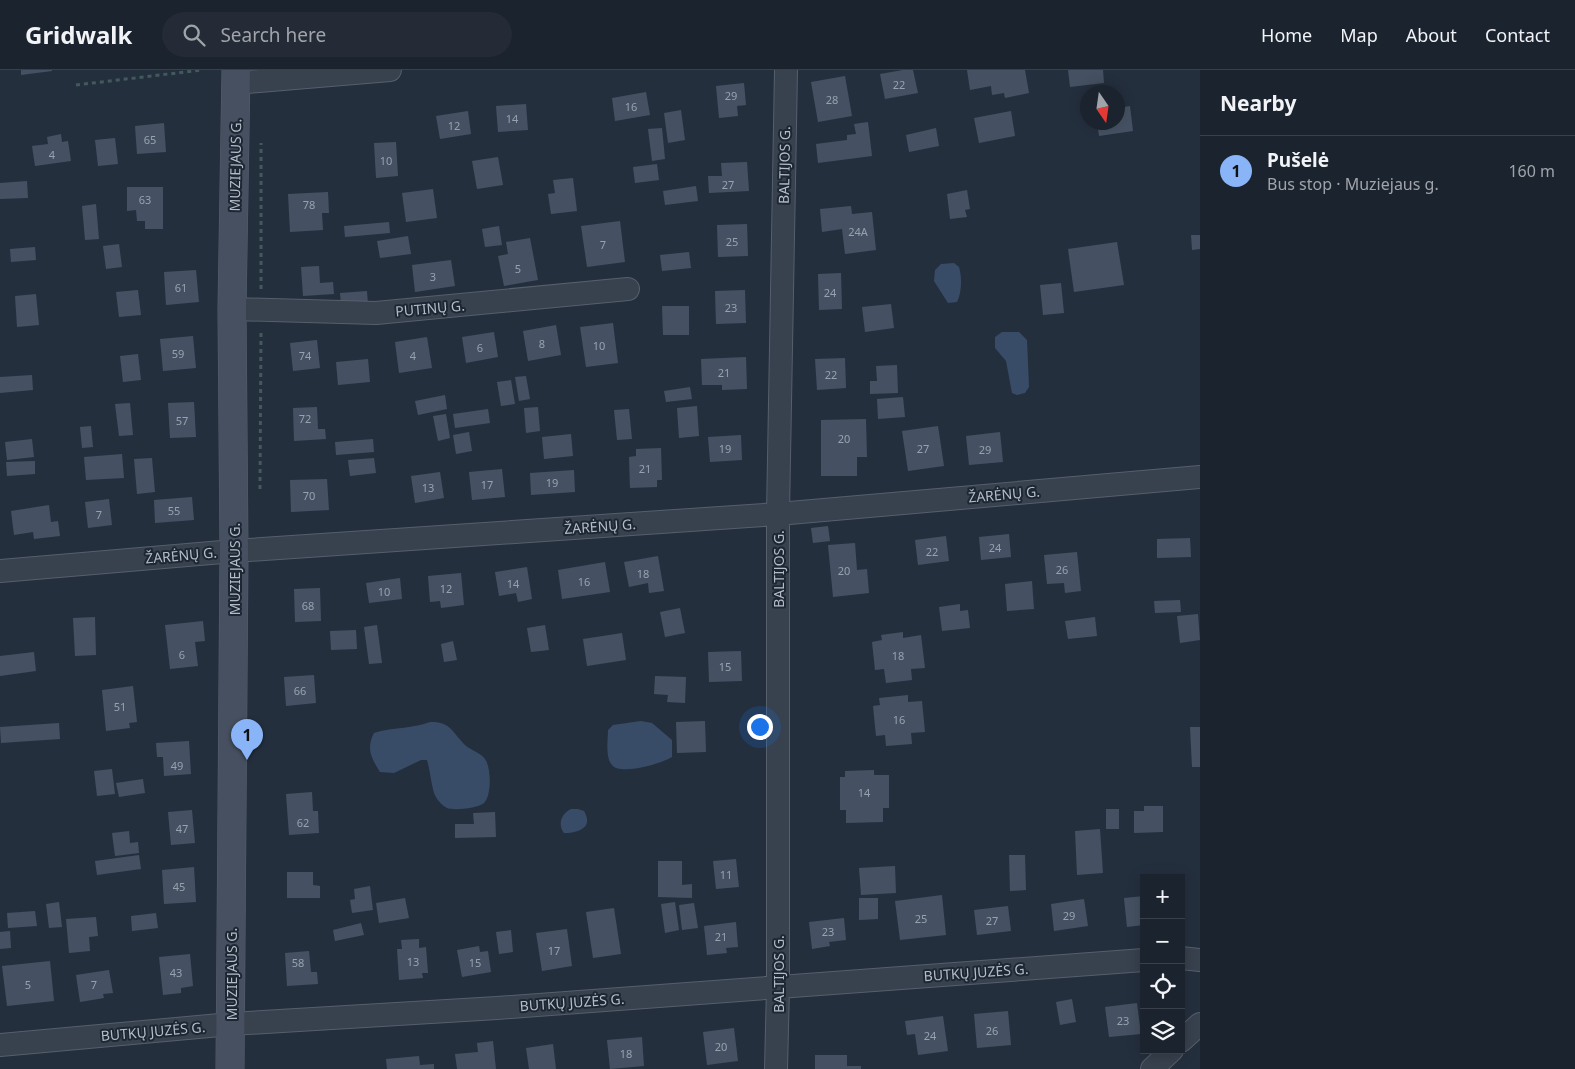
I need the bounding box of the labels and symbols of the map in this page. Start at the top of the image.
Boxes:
house number: 22 [893,77,905,92]
north arrow [1080,85,1125,130]
house number: 29 [725,88,737,103]
house number: 28 [826,92,838,107]
house number: 16 [625,99,637,114]
house number: 14 [506,111,519,126]
house number: 12 [448,118,460,133]
street label: MUZIEJAUS G. [225,119,245,211]
street label: BALTIJOS G. [774,126,794,204]
house number: 65 [144,132,156,147]
house number: 4 [49,147,56,162]
house number: 10 [380,153,392,168]
house number: 27 [722,177,734,192]
house number: 63 [139,192,151,207]
house number: 78 [303,197,315,212]
house number: 24A [848,224,869,239]
house number: 25 [726,234,738,249]
house number: 7 [600,237,606,252]
house number: 5 [515,261,521,276]
house number: 3 [430,269,436,284]
house number: 61 [175,280,187,295]
house number: 24 [824,285,837,300]
street label: PUTINŲ G. [394,295,466,321]
house number: 23 [725,300,737,315]
house number: 8 [539,336,545,351]
house number: 10 [593,338,605,353]
house number: 6 [477,340,483,355]
house number: 59 [172,346,184,361]
house number: 74 [299,348,312,363]
house number: 4 [410,348,417,363]
house number: 21 [718,365,730,380]
house number: 22 [825,367,837,382]
house number: 72 [299,411,311,426]
house number: 57 [176,413,188,428]
house number: 20 [838,431,850,446]
house number: 19 [719,441,731,456]
house number: 27 [917,441,929,456]
house number: 29 [979,442,991,457]
house number: 21 [639,461,651,476]
house number: 19 [546,475,558,490]
house number: 17 [481,477,493,492]
house number: 13 [422,480,434,495]
street label: ŽARĖNŲ G. [967,481,1041,507]
house number: 70 [303,488,315,503]
house number: 55 [168,503,180,518]
house number: 7 [96,507,102,522]
street label: ŽARĖNŲ G. [563,514,637,538]
street label: MUZIEJAUS G. [225,523,244,615]
street label: BALTIJOS G. [769,530,788,608]
house number: 24 [989,540,1002,555]
street label: ŽARĖNŲ G. [144,542,218,568]
house number: 22 [926,544,938,559]
house number: 26 [1056,562,1068,577]
house number: 20 [838,563,850,578]
house number: 18 [637,566,649,581]
house number: 16 [578,574,590,589]
house number: 14 [507,576,520,591]
house number: 12 [440,581,452,596]
house number: 10 [378,584,390,599]
house number: 68 [302,598,314,613]
house number: 6 [179,647,185,662]
house number: 18 [892,648,904,663]
house number: 15 [719,659,731,674]
house number: 66 [294,683,306,698]
house number: 51 [114,699,126,714]
house number: 16 [893,712,905,727]
your location [747,714,773,740]
pin: 1 [231,719,263,760]
house number: 49 [171,758,183,773]
house number: 14 [858,785,871,800]
house number: 62 [297,815,309,830]
house number: 47 [176,821,188,836]
house number: 11 [720,867,732,882]
house number: 45 [173,879,185,894]
house number: 29 [1063,908,1075,923]
house number: 25 [915,911,927,926]
house number: 27 [986,913,998,928]
house number: 23 [822,924,834,939]
street label: MUZIEJAUS G. [222,928,241,1020]
house number: 21 [715,929,727,944]
street label: BALTIJOS G. [769,935,788,1013]
house number: 17 [548,943,560,958]
house number: 13 [407,954,419,969]
house number: 58 [292,955,304,970]
house number: 15 [469,955,481,970]
street label: BUTKŲ JUZĖS G. [923,959,1029,985]
house number: 43 [170,965,182,980]
house number: 5 [25,977,31,992]
house number: 7 [91,977,97,992]
street label: BUTKŲ JUZĖS G. [519,989,625,1015]
house number: 23 [1117,1013,1129,1028]
street label: BUTKŲ JUZĖS G. [100,1017,206,1045]
house number: 26 [986,1023,998,1038]
house number: 24 [924,1028,937,1043]
house number: 20 [715,1039,727,1054]
house number: 18 [620,1046,632,1061]

